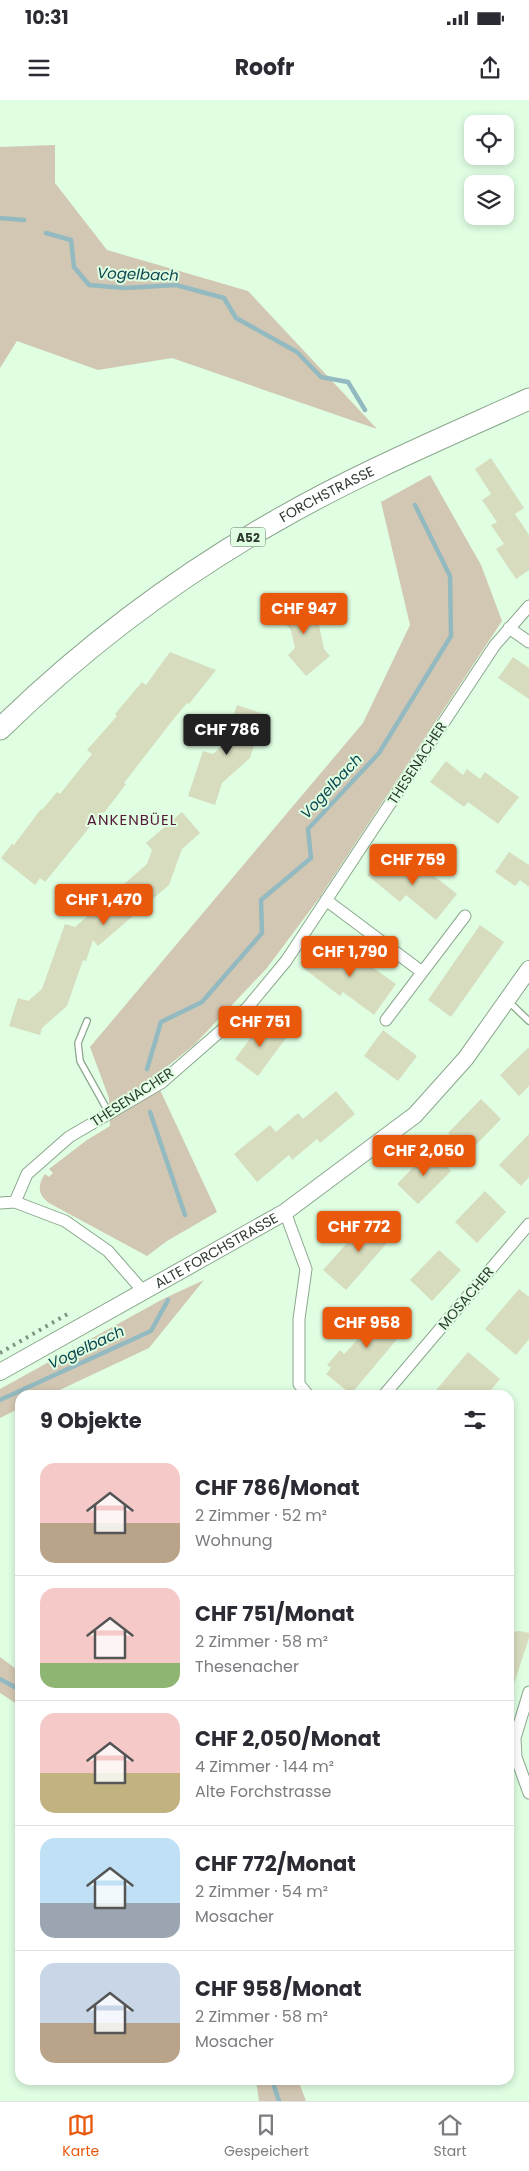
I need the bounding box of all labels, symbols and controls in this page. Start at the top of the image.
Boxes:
text: 10:31 [25,4,69,31]
text: Roofr [235,52,294,83]
icon: menu [25,54,53,82]
icon: share [476,54,504,82]
map controls [464,115,514,225]
button: locate [464,115,514,165]
button: layers [464,175,514,225]
water label: Vogelbach [97,262,179,286]
street label: FORCHSTRASSE [276,461,377,527]
road number: A52 [230,528,266,547]
pin: CHF 947 [258,592,350,635]
text: CHF 947 [271,597,337,620]
pin: CHF 786 [181,714,273,756]
text: CHF 786 [194,718,260,741]
street label: THESENACHER [383,718,451,808]
water label: Vogelbach [295,749,367,823]
district label: ANKENBÜEL [87,809,177,830]
pin: CHF 759 [367,844,459,886]
text: CHF 759 [381,848,445,871]
pin: CHF 1,470 [47,884,161,926]
text: CHF 1,470 [66,888,142,911]
pin: CHF 1,790 [293,936,407,978]
text: CHF 1,790 [312,940,388,963]
pin: CHF 751 [214,1006,306,1048]
text: CHF 751 [229,1010,291,1033]
street label: THESENACHER [87,1063,177,1131]
pin: CHF 2,050 [367,1134,481,1177]
text: CHF 2,050 [383,1139,465,1162]
street label: ALTE FORCHSTRASSE [151,1208,282,1293]
pin: CHF 772 [313,1210,405,1253]
text: CHF 772 [328,1215,390,1238]
street label: MOSACHER [434,1262,498,1334]
pin: CHF 958 [321,1306,413,1349]
text: CHF 958 [334,1311,400,1334]
water label: Vogelbach [44,1320,128,1374]
text: 9 Objekte [40,1406,142,1435]
icon: filters [461,1406,489,1434]
text: CHF 786/Monat [195,1473,360,1502]
icon: home [80,1483,140,1543]
text: 2 Zimmer · 52 m² [195,1504,327,1527]
text: Wohnung [195,1529,273,1552]
text: CHF 751/Monat [195,1599,354,1628]
icon: home [80,1608,140,1668]
text: 2 Zimmer · 58 m² [195,1630,328,1653]
text: Thesenacher [195,1655,299,1678]
text: CHF 2,050/Monat [195,1724,380,1753]
icon: home [80,1733,140,1793]
text: 4 Zimmer · 144 m² [195,1755,334,1778]
text: Alte Forchstrasse [195,1780,332,1803]
text: CHF 772/Monat [195,1849,356,1878]
icon: home [80,1858,140,1918]
text: 2 Zimmer · 54 m² [195,1880,328,1903]
text: Mosacher [195,1905,274,1928]
text: CHF 958/Monat [195,1974,362,2003]
icon: home [80,1983,140,2043]
text: 2 Zimmer · 58 m² [195,2005,328,2028]
text: Mosacher [195,2030,274,2053]
tab: Karte [62,2111,99,2162]
tab: Gespeichert [224,2111,309,2162]
tab: Start [434,2111,467,2162]

